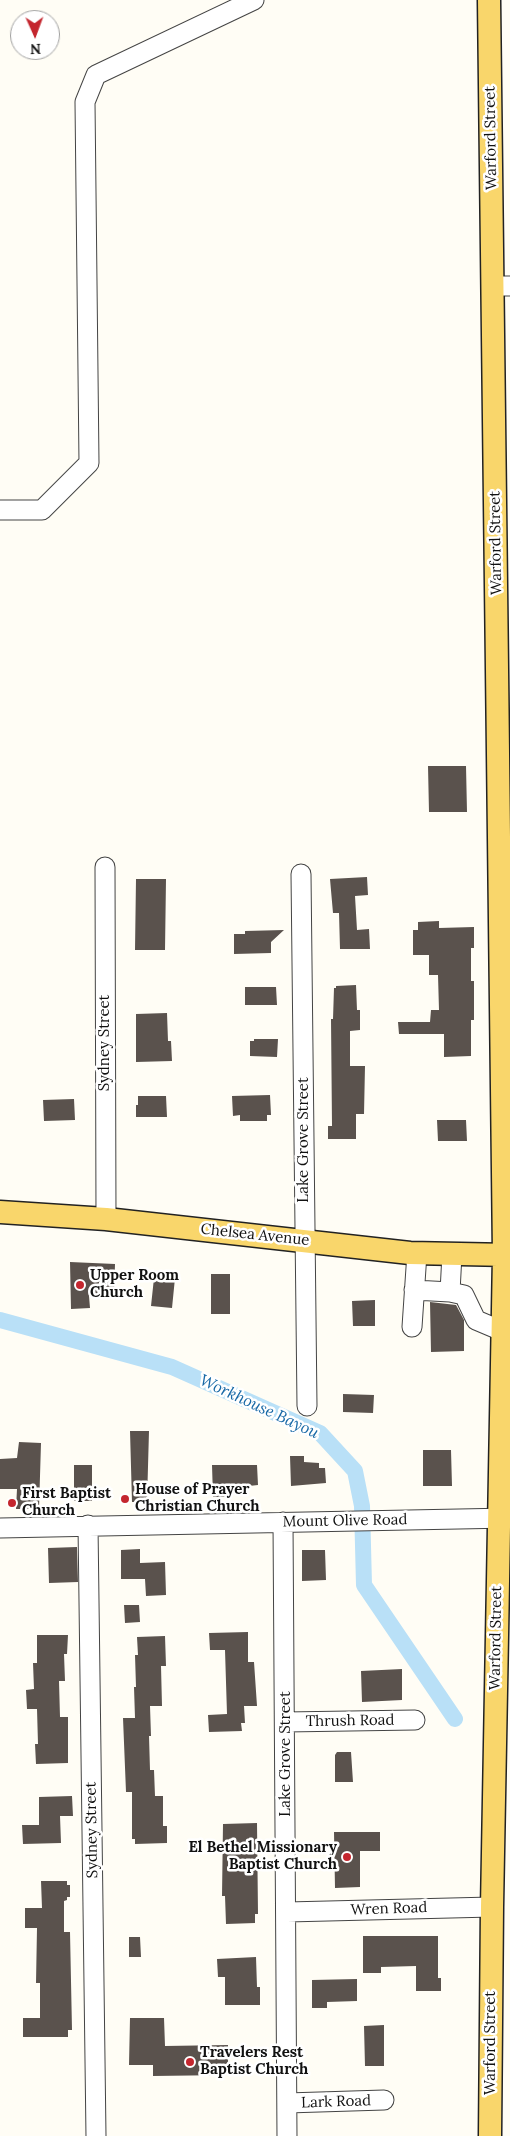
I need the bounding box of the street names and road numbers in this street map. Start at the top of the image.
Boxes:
street label: Warford Street [481,86,501,190]
street label: Warford Street [486,491,506,595]
street label: Sydney Street [96,995,114,1091]
street label: Lake Grove Street [295,1077,313,1203]
street label: Chelsea Avenue [200,1220,310,1250]
street label: Mount Olive Road [283,1511,407,1531]
street label: Warford Street [486,1586,506,1690]
street label: Lake Grove Street [277,1691,295,1817]
street label: Thrush Road [305,1711,395,1731]
street label: Sydney Street [82,1781,102,1879]
street label: Wren Road [350,1899,428,1919]
street label: Warford Street [482,1991,500,2095]
street label: Lark Road [301,2092,371,2112]

